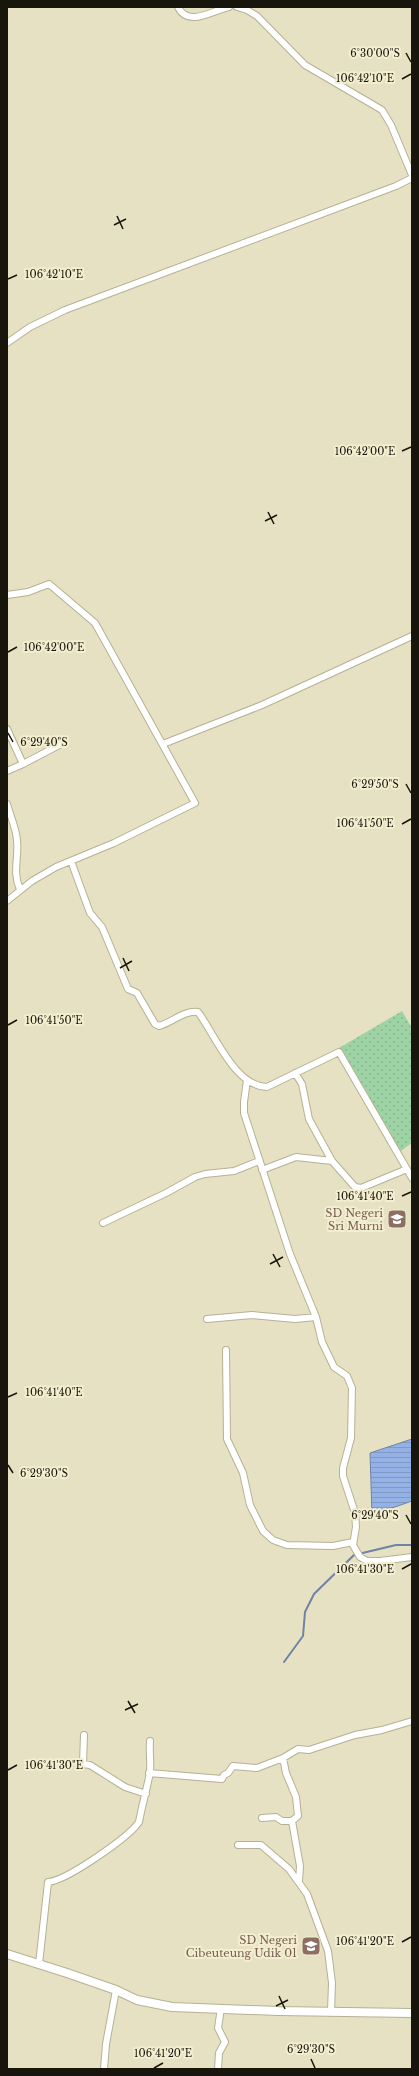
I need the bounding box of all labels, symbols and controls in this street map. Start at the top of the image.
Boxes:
text: 6°30'00"S [350,47,400,60]
text: 106°42'10"E [336,72,394,85]
text: 106°42'10"E [25,268,83,281]
text: 106°42'00"E [335,445,395,458]
text: 106°42'00"E [24,641,84,654]
text: 6°29'40"S [20,736,68,749]
text: 6°29'50"S [351,778,399,791]
text: 106°41'50"E [336,817,394,830]
text: 106°41'50"E [25,1014,83,1027]
text: 106°41'40"E [336,1190,394,1203]
place label: SD Negeri Sri Murni [325,1206,383,1233]
school or university icon: SD Negeri Sri Murni [386,1208,408,1230]
text: 106°41'40"E [25,1386,83,1399]
text: 6°29'30"S [20,1467,68,1480]
text: 6°29'40"S [351,1509,399,1522]
text: 106°41'30"E [336,1563,394,1576]
text: 106°41'30"E [25,1759,83,1772]
place label: SD Negeri Cibeuteung Udik 01 [186,1933,297,1960]
school or university icon: SD Negeri Cibeuteung Udik 01 [300,1935,322,1957]
text: 106°41'20"E [336,1935,394,1948]
text: 6°29'30"S [287,2043,335,2056]
text: 106°41'20"E [134,2047,192,2060]

